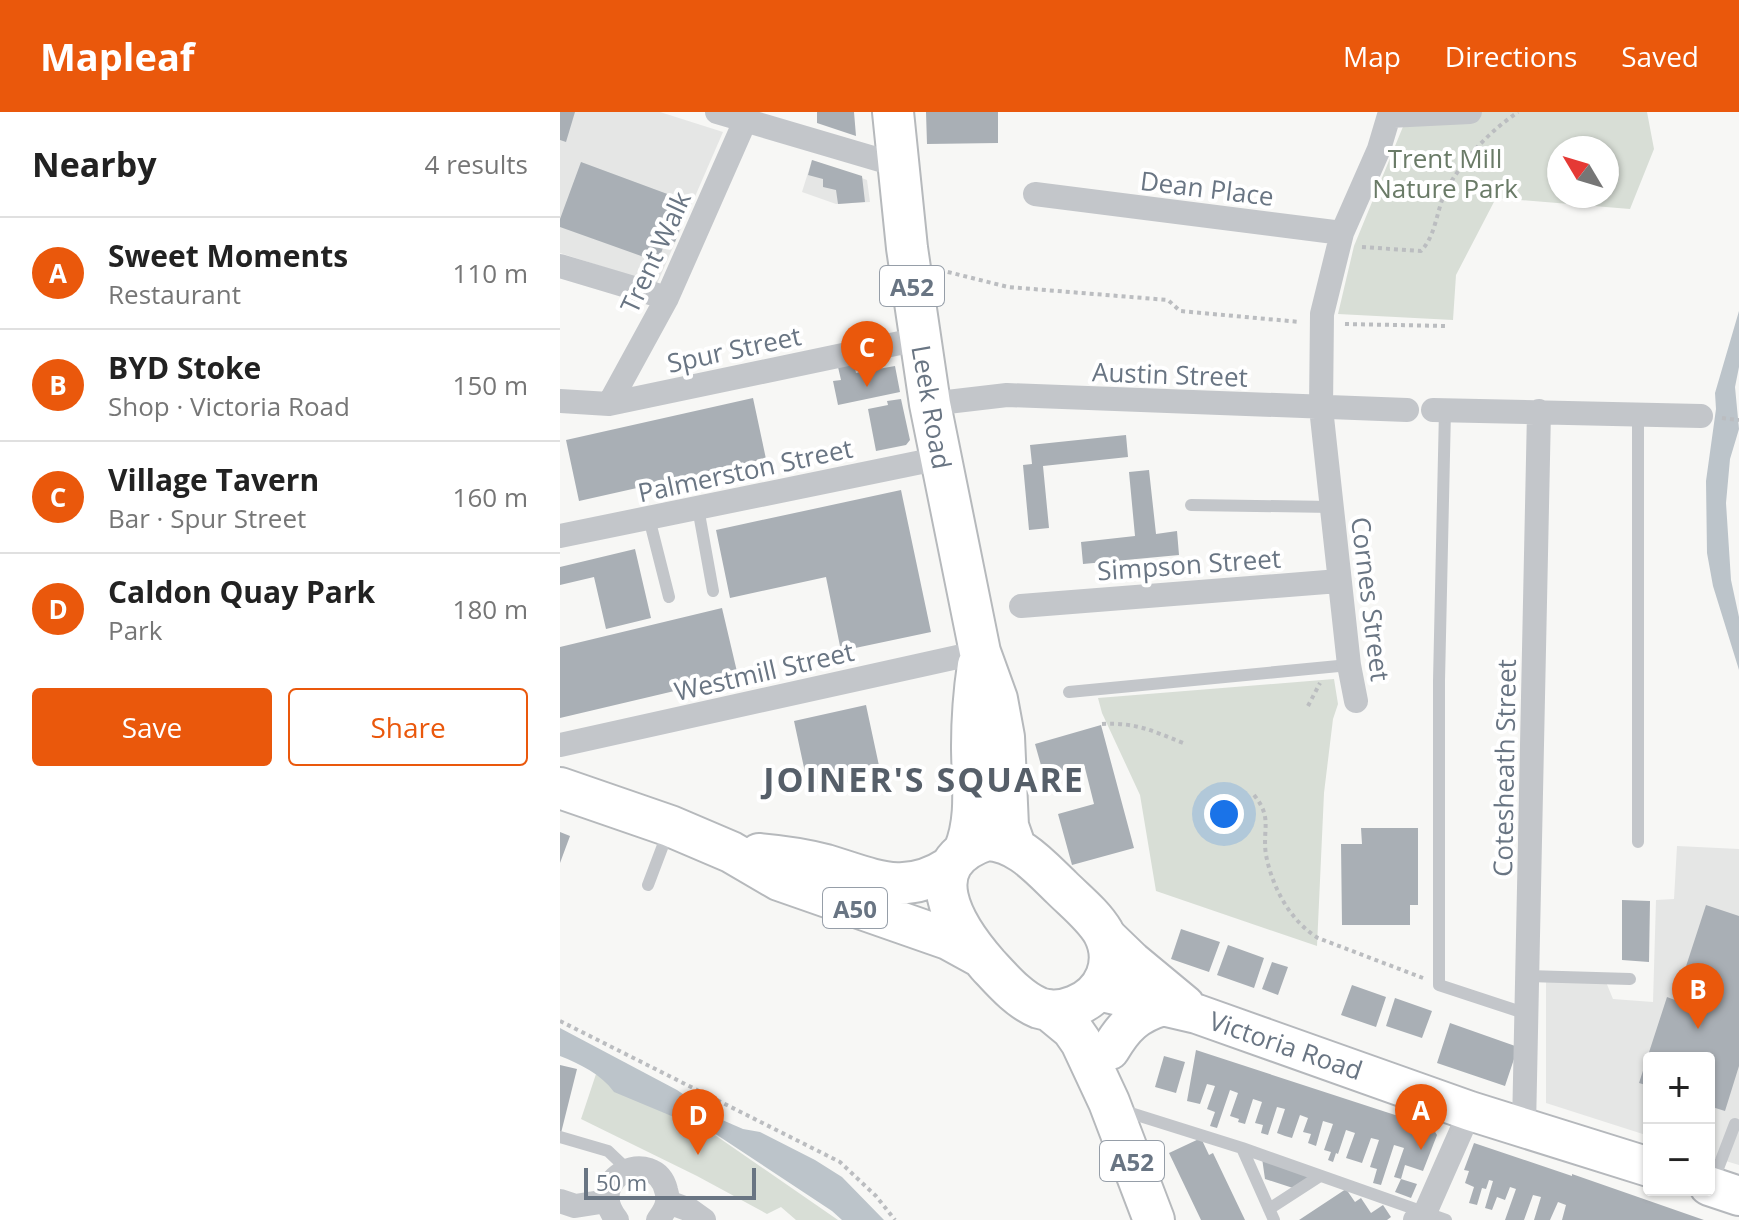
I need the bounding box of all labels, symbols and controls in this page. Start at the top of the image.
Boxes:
text: Mapleaf [40,30,195,82]
text: Map [1343,37,1401,75]
text: Directions [1445,37,1577,75]
text: Saved [1621,37,1699,75]
north arrow [1547,136,1619,208]
park label: Trent Mill Nature Park [1372,140,1518,206]
text: Nearby [32,141,157,187]
text: 4 results [425,146,528,182]
street label: Dean Place [1138,162,1276,214]
street label: Trent Walk [611,185,699,319]
text: Sweet Moments [108,235,348,276]
text: A [49,255,67,291]
text: 110 m [453,255,528,291]
road number: A52 [880,266,944,306]
text: Restaurant [108,276,241,312]
street label: Spur Street [664,317,804,381]
pin: C [841,321,893,387]
street label: Leek Road [903,342,961,472]
text: BYD Stoke [108,347,261,388]
street label: Austin Street [1091,353,1249,395]
text: B [49,367,67,403]
text: 150 m [453,367,528,403]
text: Shop · Victoria Road [108,388,350,424]
street label: Palmerston Street [634,430,856,510]
text: Village Tavern [108,459,319,500]
text: C [50,479,66,515]
text: 160 m [453,479,528,515]
text: Bar · Spur Street [108,500,306,536]
street label: Cornes Street [1343,515,1399,683]
street label: Simpson Street [1096,540,1282,588]
text: Caldon Quay Park [108,571,375,612]
text: D [48,591,68,627]
text: 180 m [453,591,528,627]
text: Park [108,612,162,648]
street label: Westmill Street [671,633,857,709]
street label: Cotesheath Street [1484,659,1524,877]
button: Save [32,688,272,766]
button: Share [288,688,528,766]
district label: JOINER'S SQUARE [760,756,1085,802]
your location [1204,794,1244,834]
road number: A50 [823,888,887,928]
pin: B [1672,963,1724,1029]
street label: Victoria Road [1205,1002,1367,1088]
map controls [1643,1052,1715,1196]
button: + [1643,1052,1715,1124]
pin: A [1395,1084,1447,1150]
pin: D [672,1089,724,1155]
button: − [1643,1124,1715,1196]
road number: A52 [1100,1141,1164,1181]
scale bar [584,1164,756,1200]
text: 50 m [596,1167,647,1197]

